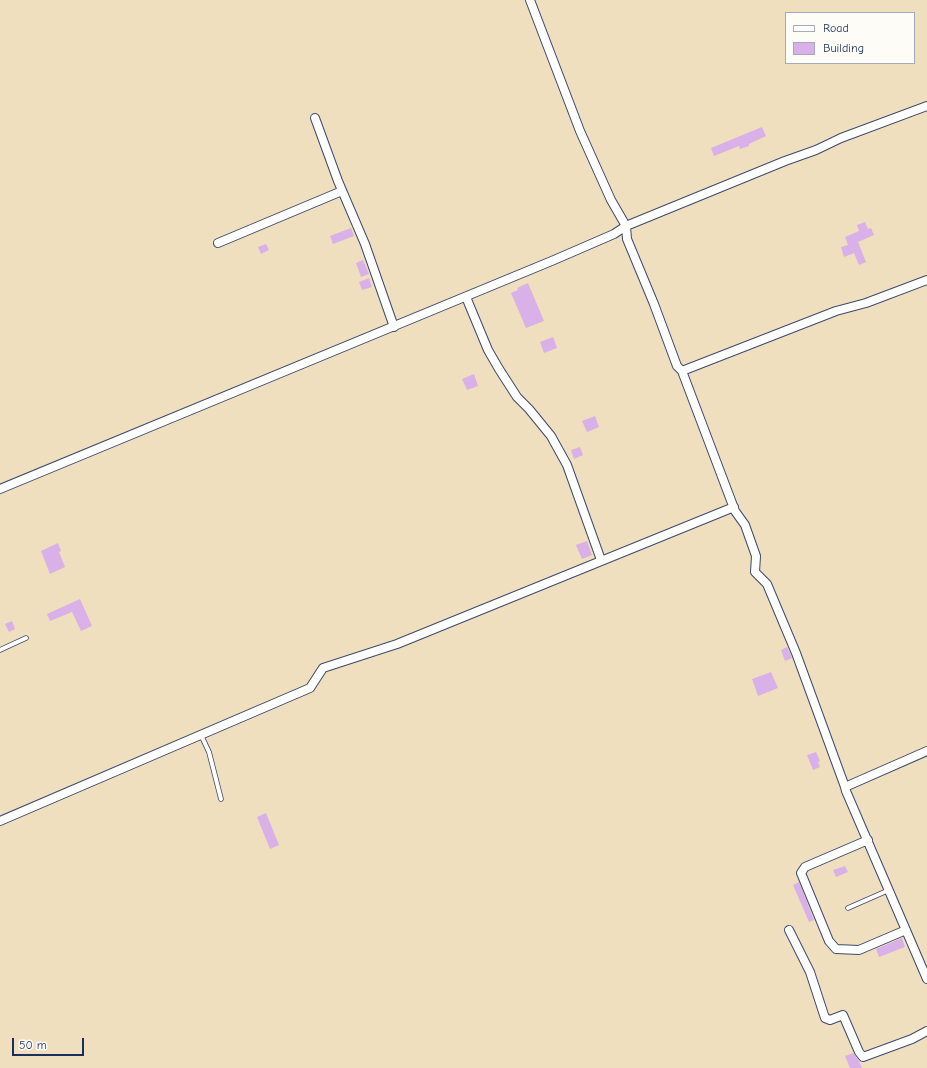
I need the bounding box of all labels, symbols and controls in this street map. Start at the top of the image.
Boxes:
legend [785,12,915,64]
text: Road [823,21,849,35]
text: Building [823,41,864,55]
scale bar [14,1030,86,1056]
text: 50 m [19,1038,47,1052]

